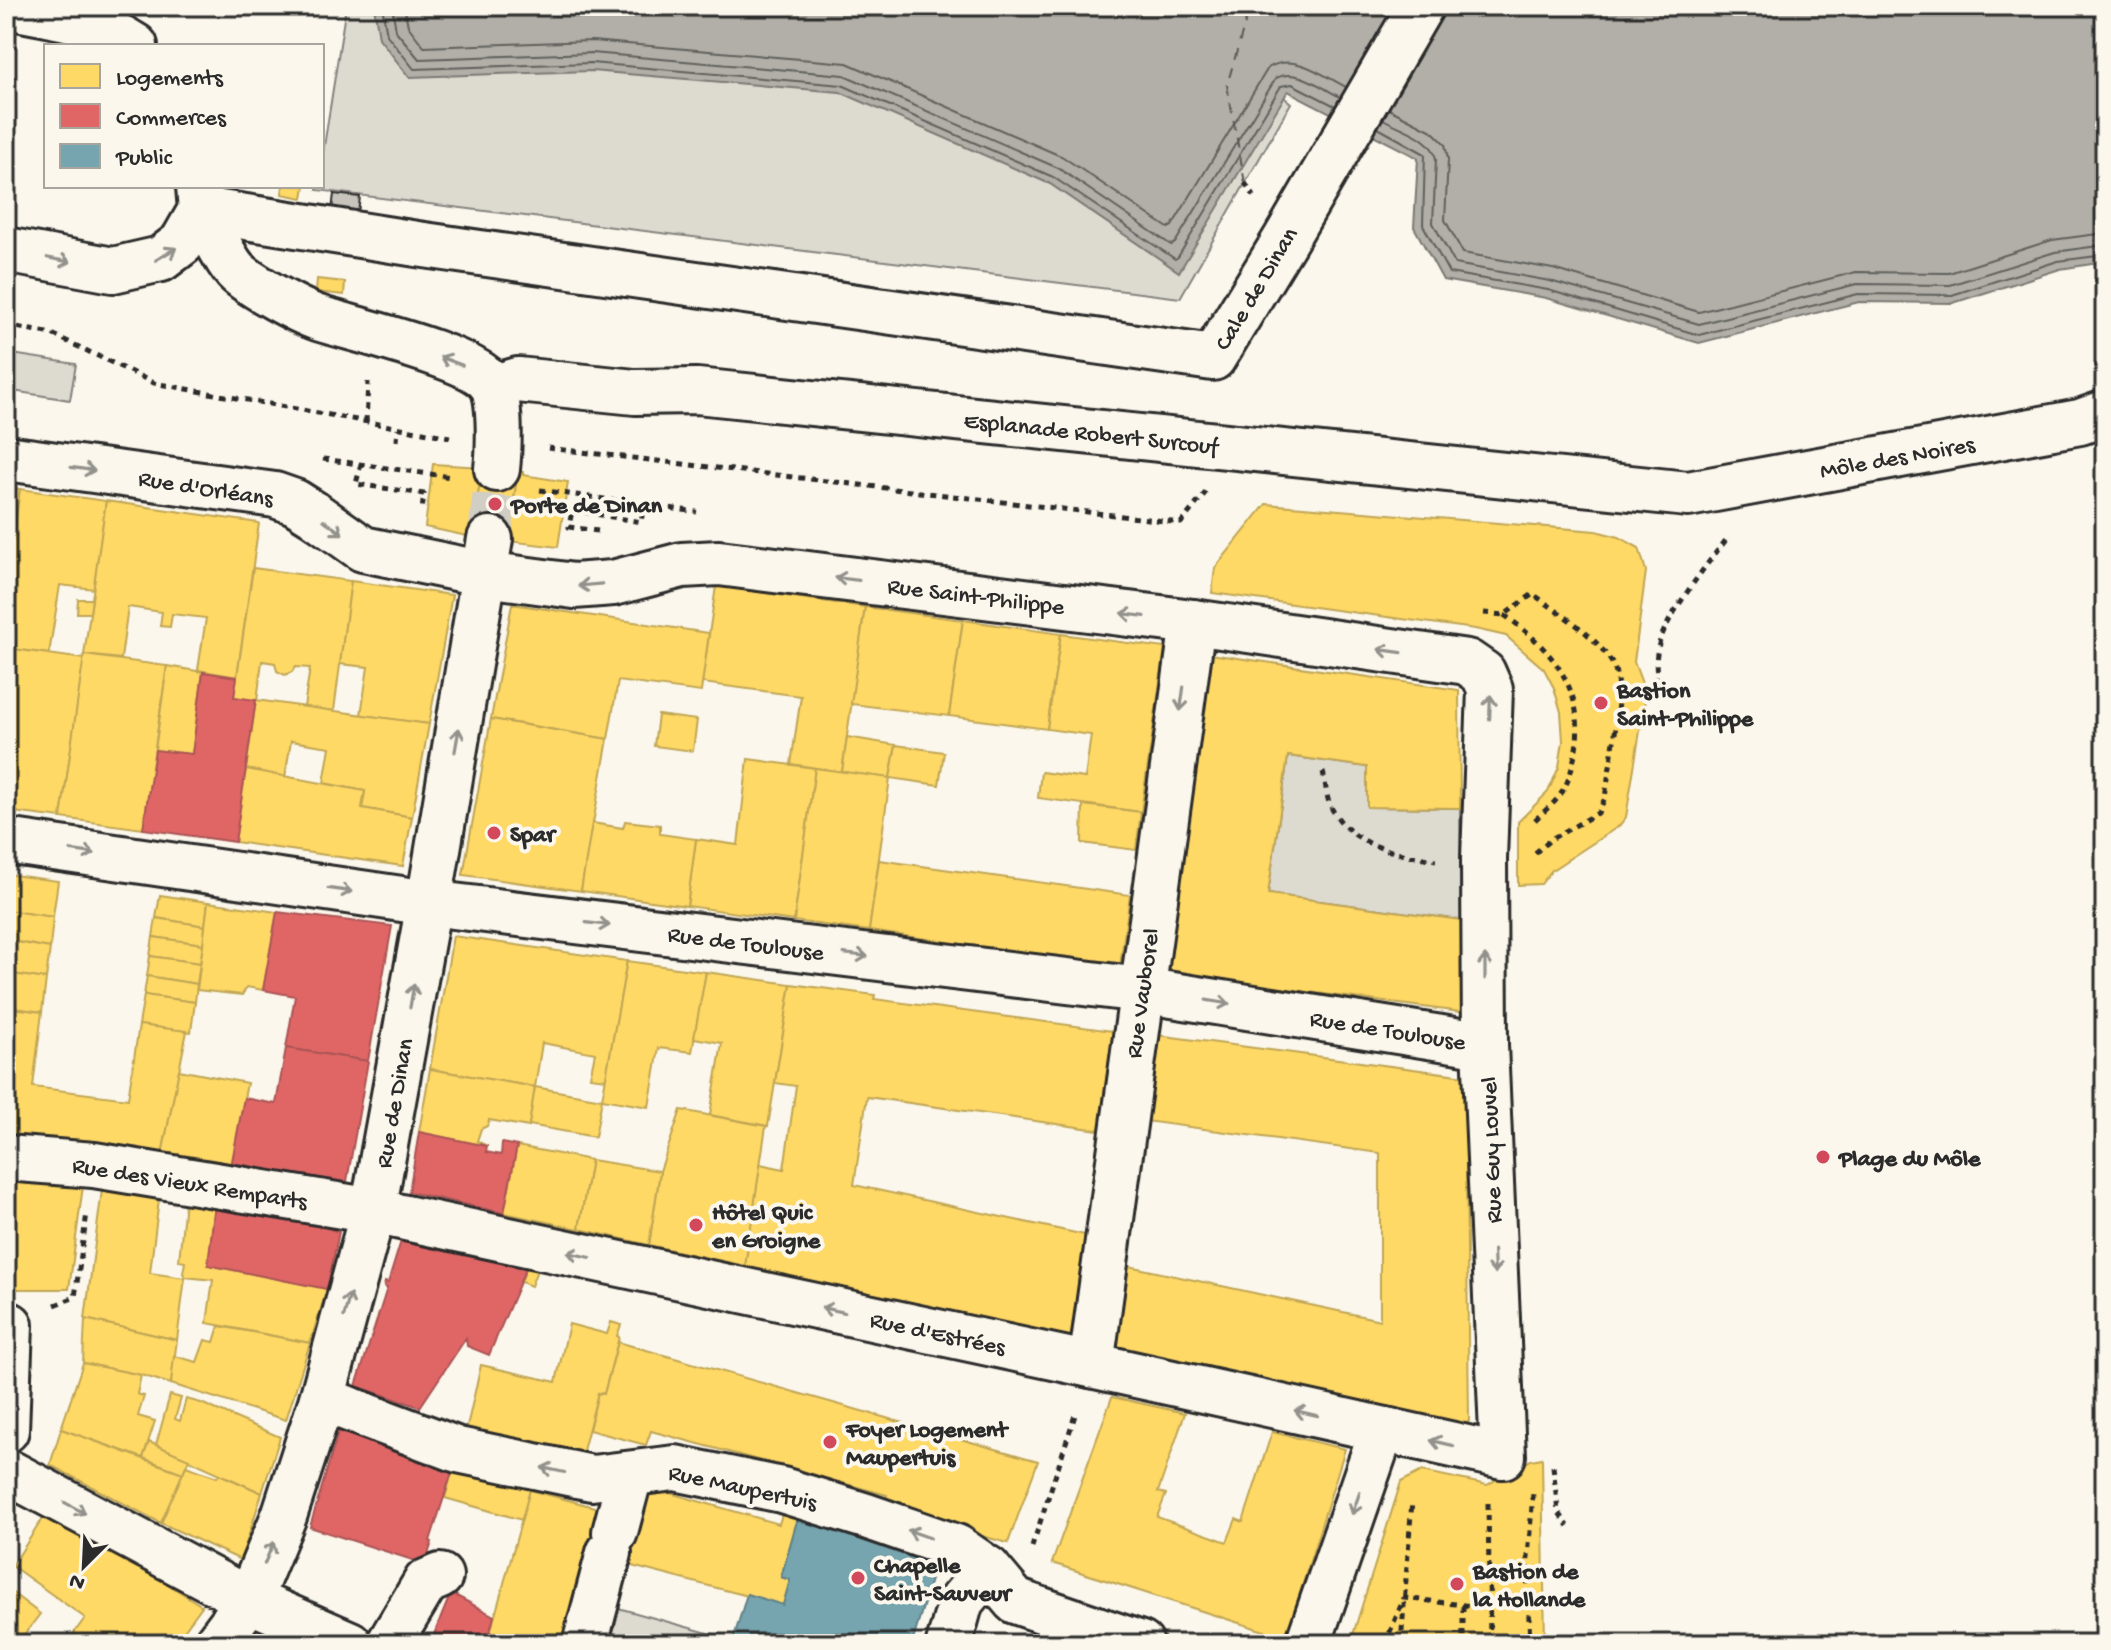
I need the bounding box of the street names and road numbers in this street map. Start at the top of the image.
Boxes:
street label: Cale de Dinan [1210,222,1306,357]
street label: Esplanade Robert Surcouf [962,408,1221,463]
street label: Môle des Noires [1818,431,1978,487]
street label: Rue d'Orléans [136,465,276,516]
street label: Rue Saint-Philippe [885,573,1066,624]
street label: Rue de Toulouse [666,922,826,970]
street label: Rue Vauborel [1121,927,1168,1060]
street label: Rue de Toulouse [1308,1006,1468,1059]
street label: Rue de Dinan [371,1036,422,1171]
street label: Rue Guy Louvel [1476,1076,1511,1224]
street label: Rue des Vieux Remparts [70,1153,310,1219]
street label: Rue d'Estrées [867,1307,1009,1364]
street label: Rue Maupertuis [665,1460,820,1520]

